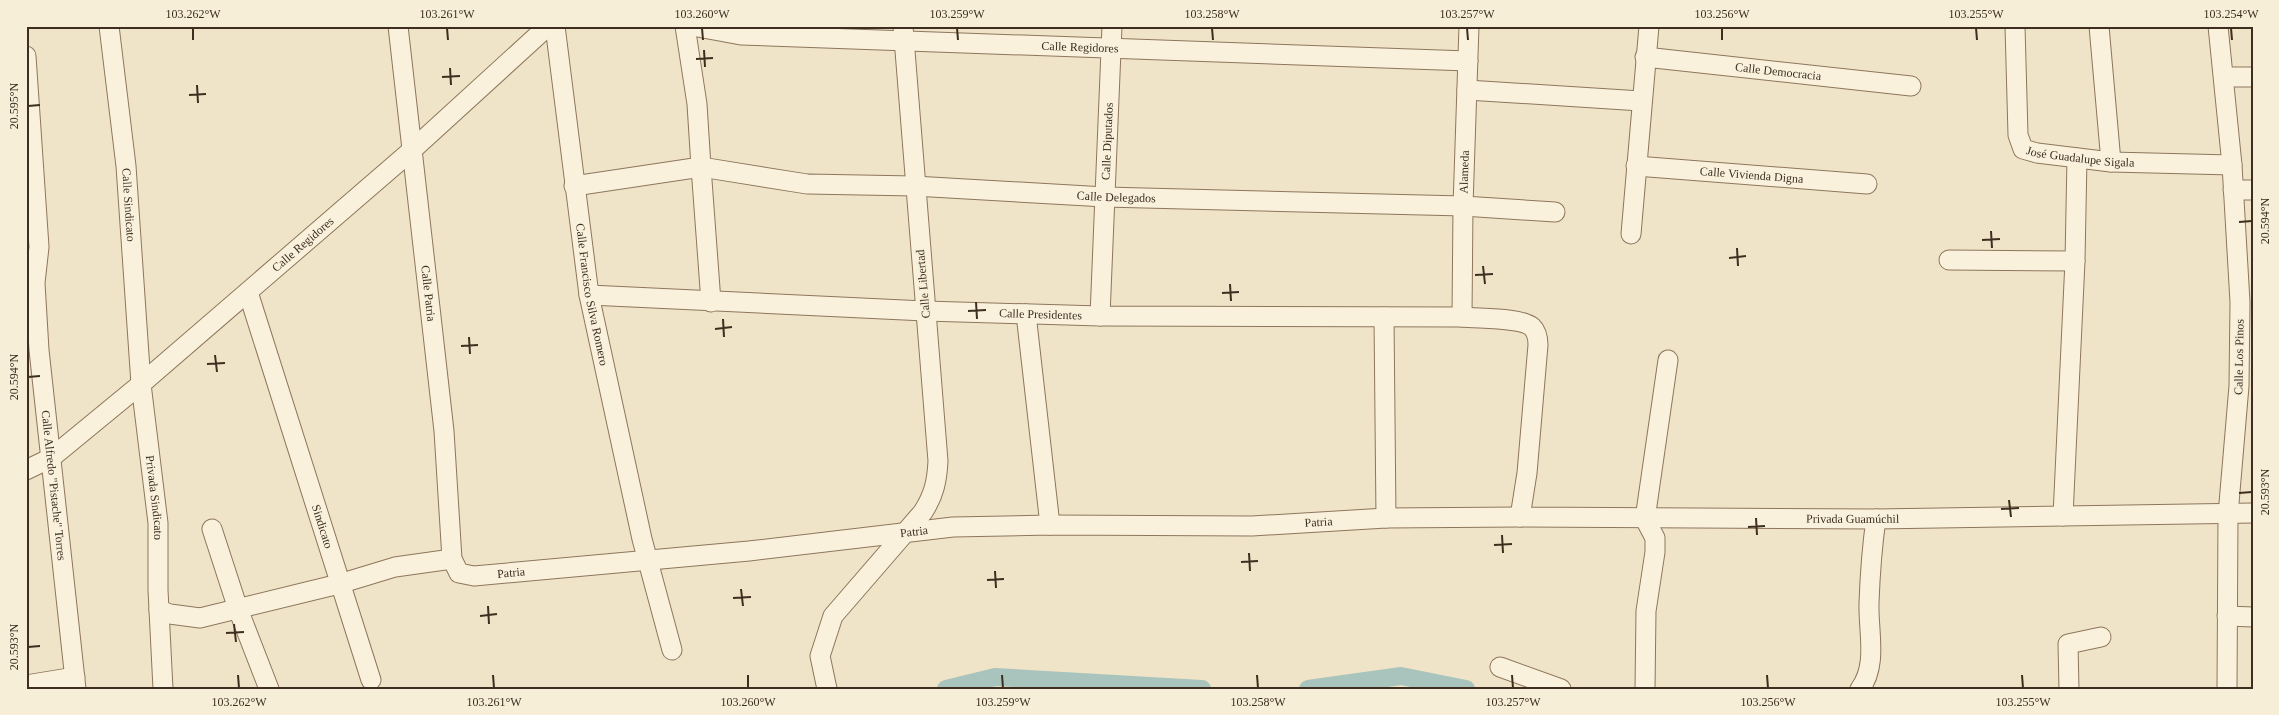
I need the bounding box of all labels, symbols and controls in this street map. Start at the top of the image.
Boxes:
text: 103.262°W [165,7,221,21]
text: 103.261°W [419,7,475,21]
text: 103.260°W [674,7,730,21]
text: 103.259°W [929,7,985,21]
text: 103.258°W [1184,7,1240,21]
text: 103.257°W [1439,7,1495,21]
text: 103.256°W [1694,7,1750,21]
text: 103.255°W [1948,7,2004,21]
text: 103.254°W [2203,7,2259,21]
street label: Calle Regidores [1041,39,1119,56]
street label: Calle Democracia [1735,60,1823,83]
text: 20.595°N [7,82,21,129]
street label: Calle Diputados [1099,102,1116,180]
street label: José Guadalupe Sigala [2025,143,2135,170]
street label: Alameda [1456,149,1472,194]
street label: Calle Vivienda Digna [1699,164,1805,186]
street label: Calle Sindicato [119,168,138,242]
street label: Calle Delegados [1076,188,1156,205]
text: 20.594°N [2258,197,2272,244]
street label: Calle Regidores [269,214,337,275]
street label: Calle Francisco Silva Romero [573,222,611,367]
street label: Calle Libertad [913,249,933,319]
street label: Calle Patria [418,264,439,323]
street label: Calle Presidentes [999,306,1083,322]
street label: Calle Los Pinos [2231,319,2247,395]
text: 20.594°N [7,353,21,400]
street label: Calle Alfredo "Pistache" Torres [39,410,69,562]
street label: Privada Sindicato [143,455,165,540]
text: 20.593°N [2258,468,2272,515]
street label: Sindicato [309,503,336,550]
street label: Privada Guamúchil [1806,512,1900,526]
street label: Patria [1304,514,1334,530]
street label: Patria [899,523,929,540]
street label: Patria [496,564,526,581]
text: 20.593°N [7,623,21,670]
text: 103.262°W [211,695,267,709]
text: 103.261°W [466,695,522,709]
text: 103.260°W [720,695,776,709]
text: 103.259°W [975,695,1031,709]
text: 103.258°W [1230,695,1286,709]
text: 103.257°W [1485,695,1541,709]
text: 103.256°W [1740,695,1796,709]
text: 103.255°W [1995,695,2051,709]

